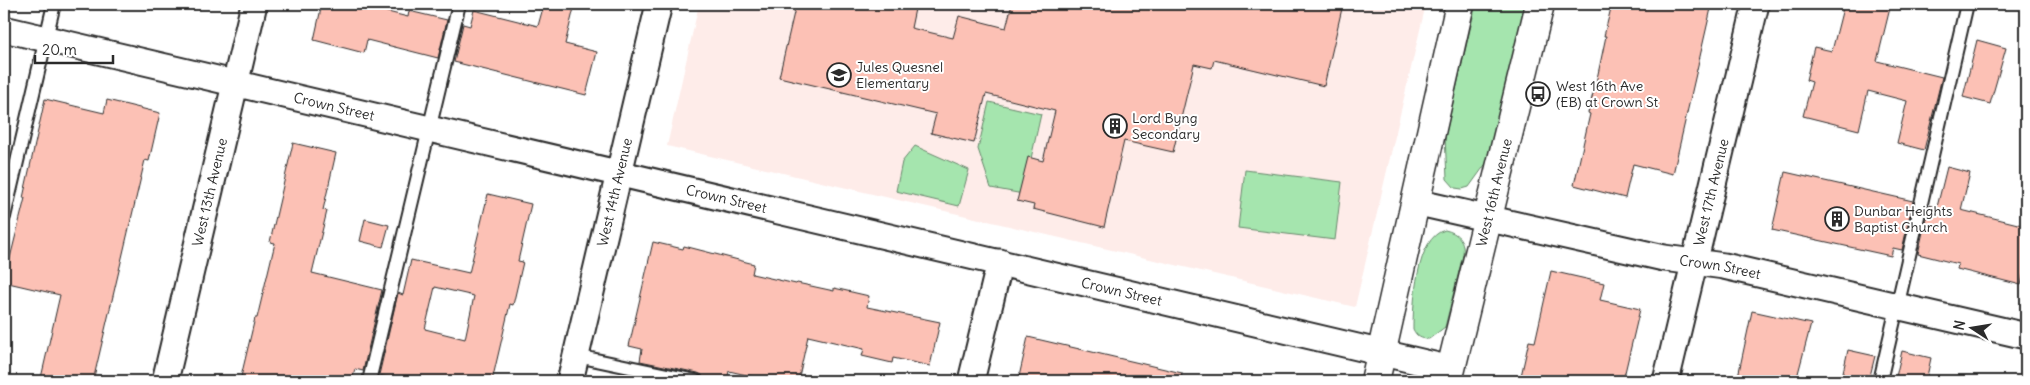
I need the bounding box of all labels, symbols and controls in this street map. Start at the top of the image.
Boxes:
scale bar [35,32,112,64]
text: 20 m [42,40,77,59]
place label: Jules Quesnel Elementary [856,58,943,92]
school or university icon: Jules Quesnel Elementary [826,62,852,88]
place label: West 16th Ave (EB) at Crown St [1556,77,1659,111]
bus stop icon: West 16th Ave (EB) at Crown St [1525,81,1551,107]
street label: Crown Street [292,88,376,125]
place label: Lord Byng Secondary [1132,109,1200,143]
building icon: Lord Byng Secondary [1102,113,1128,139]
street label: West 13th Avenue [188,136,231,248]
street label: West 14th Avenue [593,136,636,248]
street label: West 16th Avenue [1472,137,1516,249]
street label: West 17th Avenue [1690,137,1733,248]
street label: Crown Street [684,181,769,217]
place label: Dunbar Heights Baptist Church [1854,202,1952,236]
building icon: Dunbar Heights Baptist Church [1824,206,1850,232]
street label: Crown Street [1678,251,1763,283]
street label: Crown Street [1079,273,1164,310]
north arrow [1948,302,1998,352]
text: N [1949,319,1969,332]

